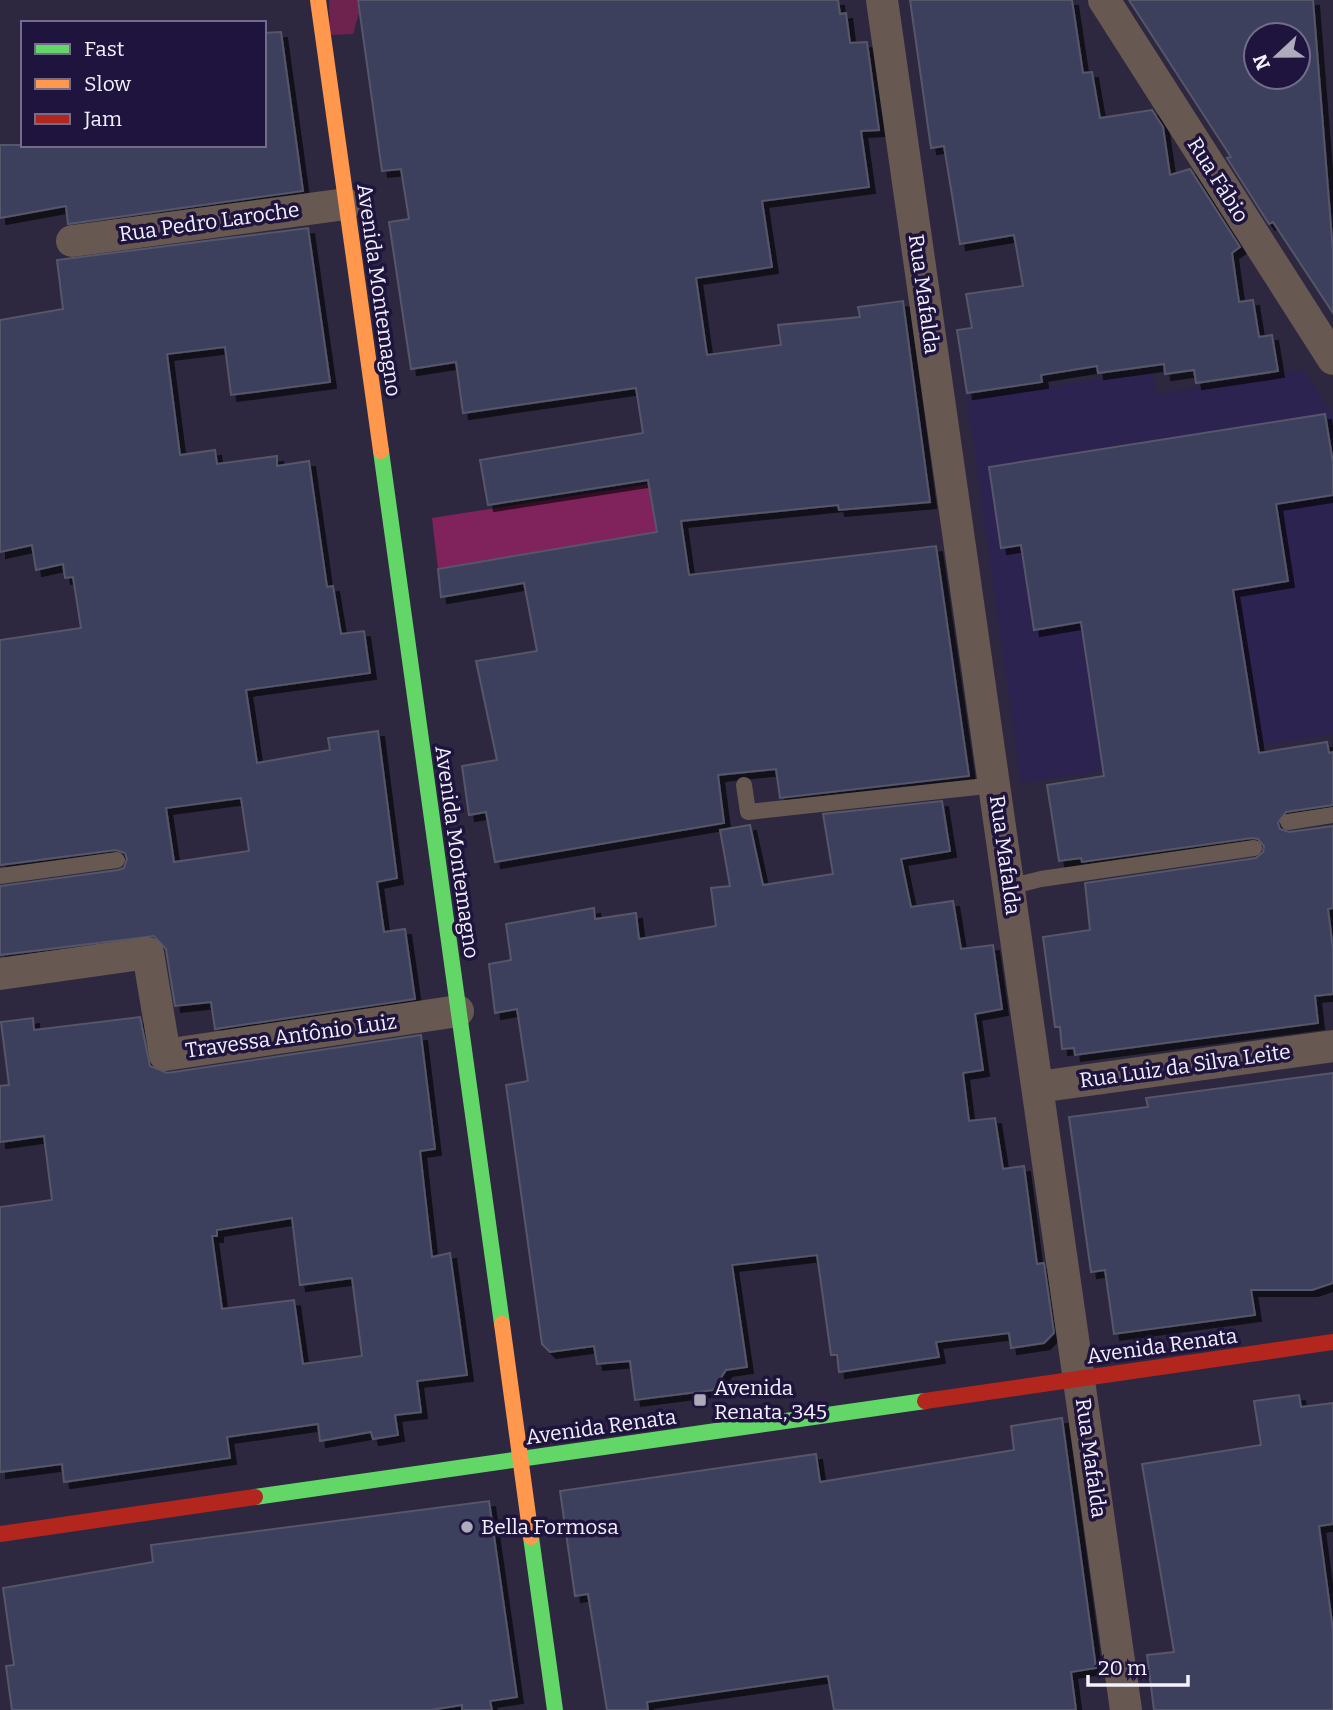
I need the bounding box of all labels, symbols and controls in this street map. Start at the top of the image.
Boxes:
legend [21,21,266,147]
north arrow [1242,21,1312,91]
text: Fast [84,36,125,62]
text: N [1248,51,1275,73]
text: Slow [84,71,131,97]
text: Jam [83,106,122,132]
street label: Rua Fábio [1182,133,1254,227]
street label: Avenida Montemagno [351,182,407,398]
street label: Rua Pedro Laroche [117,196,301,248]
street label: Rua Mafalda [903,233,945,356]
street label: Avenida Montemagno [429,744,485,960]
street label: Rua Mafalda [984,794,1026,917]
street label: Travessa Antônio Luiz [184,1008,398,1064]
street label: Rua Luiz da Silva Leite [1078,1038,1292,1094]
street label: Avenida Renata [1085,1322,1240,1369]
place label: Avenida Renata, 345 [714,1375,827,1425]
marker: Avenida Renata, 345 [692,1392,708,1408]
street label: Rua Mafalda [1070,1397,1112,1520]
street label: Avenida Renata [524,1403,679,1450]
place label: Bella Formosa [481,1514,619,1540]
marker: Bella Formosa [459,1519,475,1535]
scale bar [1088,1644,1188,1688]
text: 20 m [1098,1655,1147,1681]

